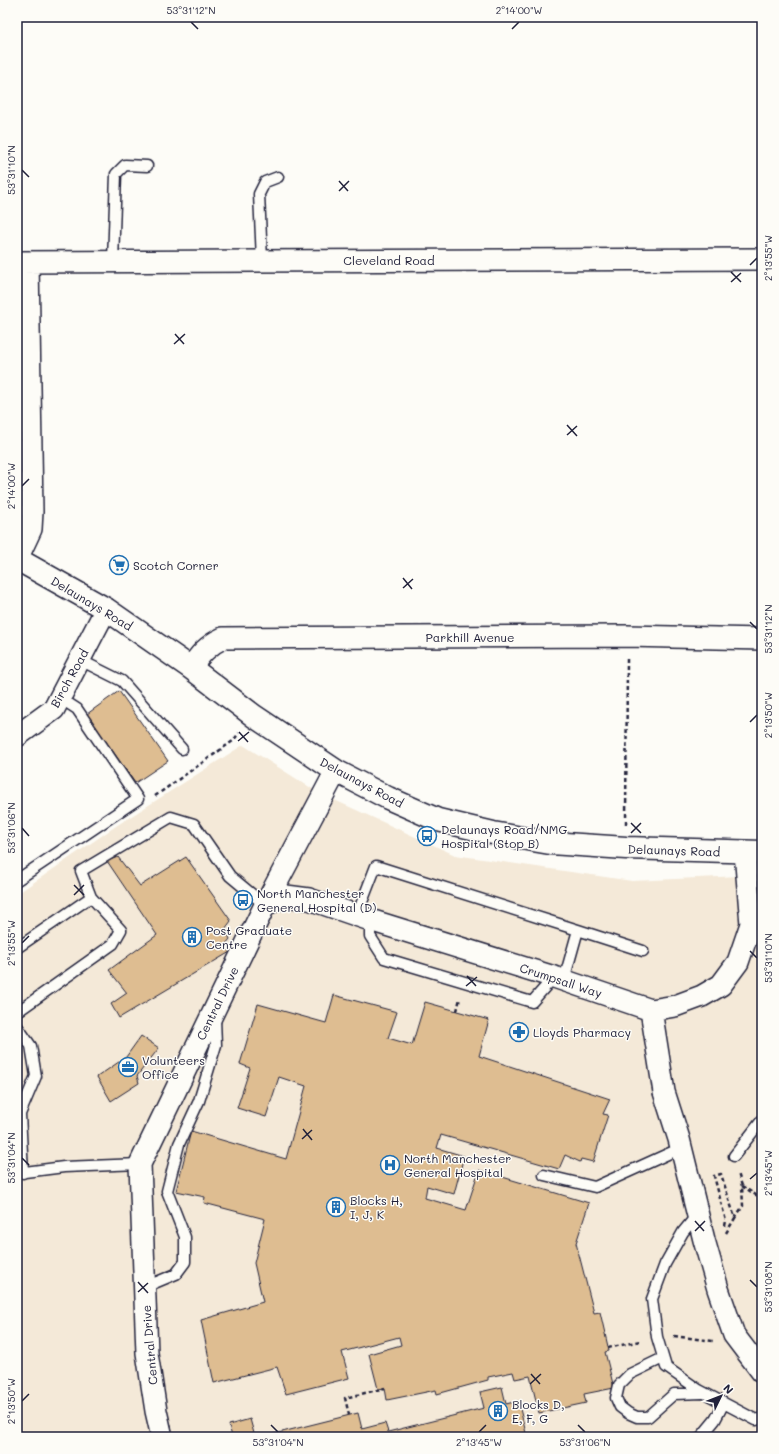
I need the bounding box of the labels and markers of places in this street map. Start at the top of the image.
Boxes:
supermarket icon: Scotch Corner [108,554,130,576]
place label: Scotch Corner [133,557,219,573]
place label: Delaunays Road/NMG Hospital (Stop B) [441,821,567,851]
bus stop icon: Delaunays Road/NMG Hospital (Stop B) [416,825,438,847]
place label: North Manchester General Hospital (D) [257,885,376,915]
bus stop icon: North Manchester General Hospital (D) [232,889,254,911]
place label: Post Graduate Centre [206,922,292,952]
building icon: Post Graduate Centre [181,926,203,948]
pharmacy icon: Lloyds Pharmacy [508,1021,530,1043]
place label: Lloyds Pharmacy [533,1024,631,1040]
place label: Volunteers Office [142,1052,205,1082]
office icon: Volunteers Office [117,1056,139,1078]
place label: North Manchester General Hospital [404,1150,511,1180]
hospital icon: North Manchester General Hospital [379,1154,401,1176]
place label: Blocks H, I, J, K [350,1192,403,1222]
building icon: Blocks H, I, J, K [325,1196,347,1218]
place label: Blocks D, E, F, G [512,1396,565,1426]
building icon: Blocks D, E, F, G [487,1400,509,1422]

